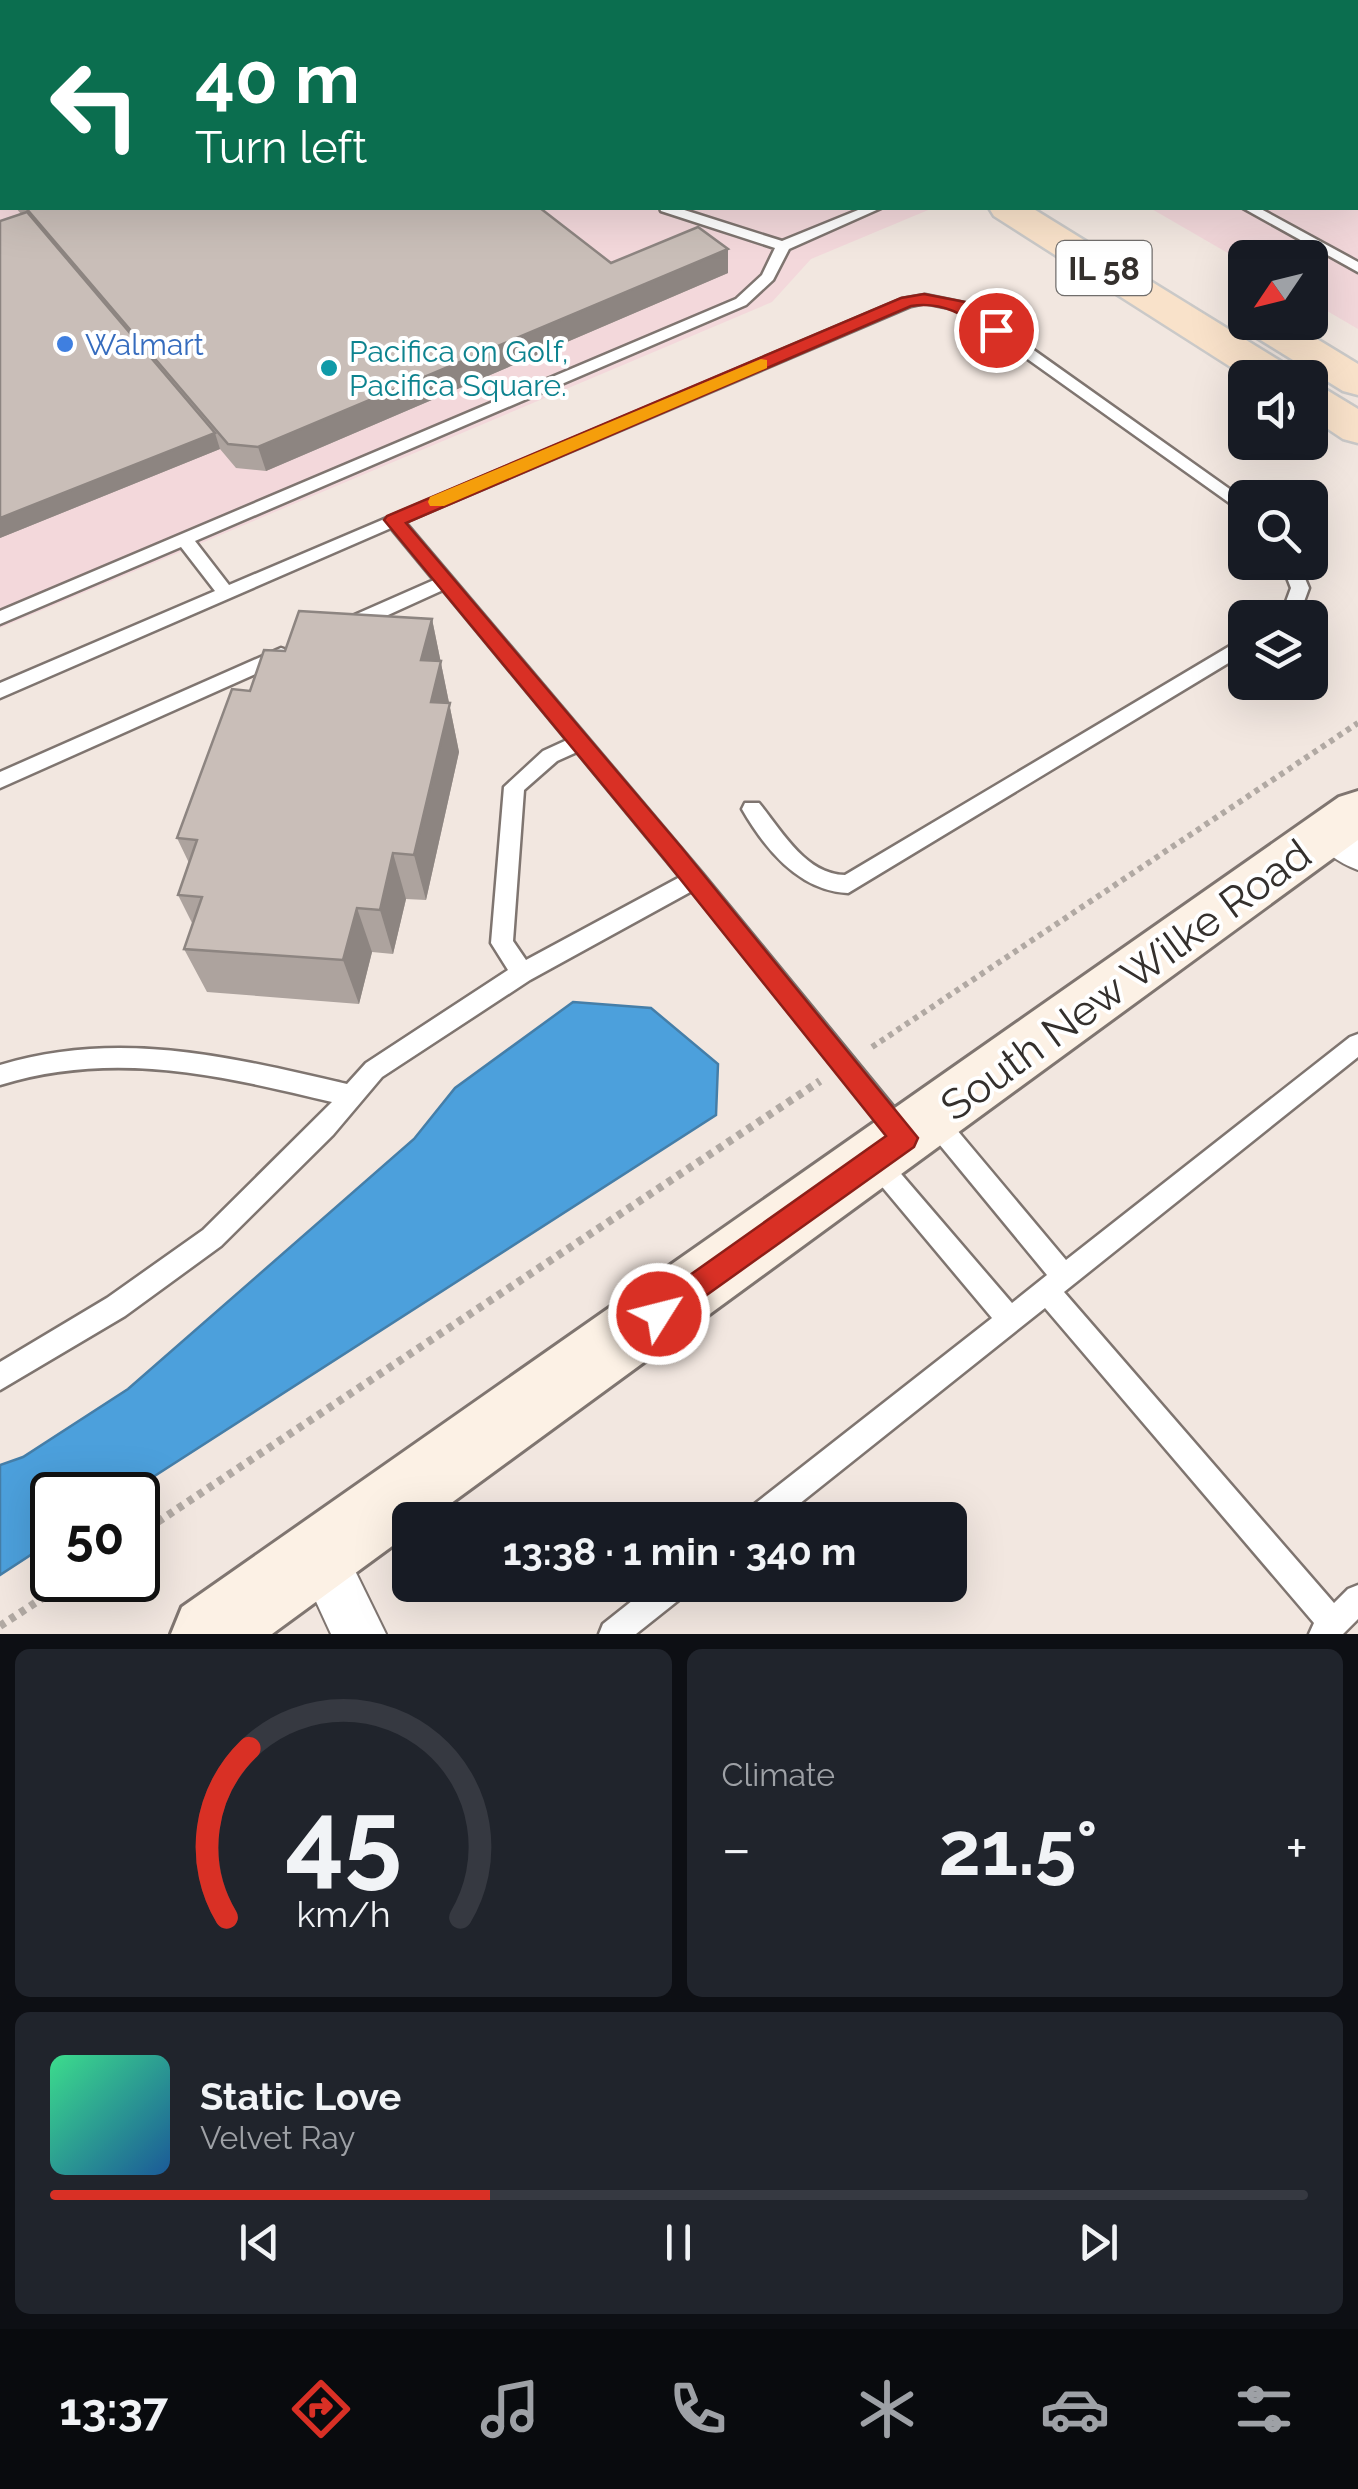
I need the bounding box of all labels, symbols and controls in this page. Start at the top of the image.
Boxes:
text: 40 m [195,37,360,119]
icon: left [30,40,160,170]
text: Turn left [195,121,367,174]
north arrow [1228,240,1328,340]
map controls [1228,240,1328,700]
road number: IL 58 [1056,241,1152,295]
pin [954,288,1039,373]
icon: arrive [969,303,1024,358]
place label: Walmart [85,327,204,362]
marker: Walmart [54,333,76,355]
place label: Pacifica on Golf, Pacifica Square. [349,334,569,403]
marker: Pacifica on Golf, Pacifica Square. [318,357,340,379]
button: sound [1228,360,1328,460]
button: search [1228,480,1328,580]
button: layers [1228,600,1328,700]
street label: South New Wilke Road [932,829,1320,1131]
position arrow [607,1262,711,1366]
speed limit sign: 50 [30,1472,160,1602]
text: 13:38 · 1 min · 340 m [503,1529,856,1574]
text: Climate [722,1756,835,1793]
text: 45 [285,1777,402,1899]
text: 21.5° [939,1804,1098,1893]
text: − [722,1816,751,1881]
text: + [1285,1816,1308,1881]
text: km/h [296,1893,390,1935]
text: Static Love [200,2074,401,2119]
text: Velvet Ray [200,2119,355,2156]
icon: previous [232,2215,287,2270]
icon: pause [651,2215,706,2270]
icon: next [1071,2215,1126,2270]
icon: directions [286,2374,356,2444]
icon: music [475,2374,545,2444]
icon: phone [663,2374,733,2444]
icon: climate [852,2374,922,2444]
icon: car [1040,2374,1110,2444]
icon: filters [1229,2374,1299,2444]
text: 13:37 [59,2383,168,2436]

